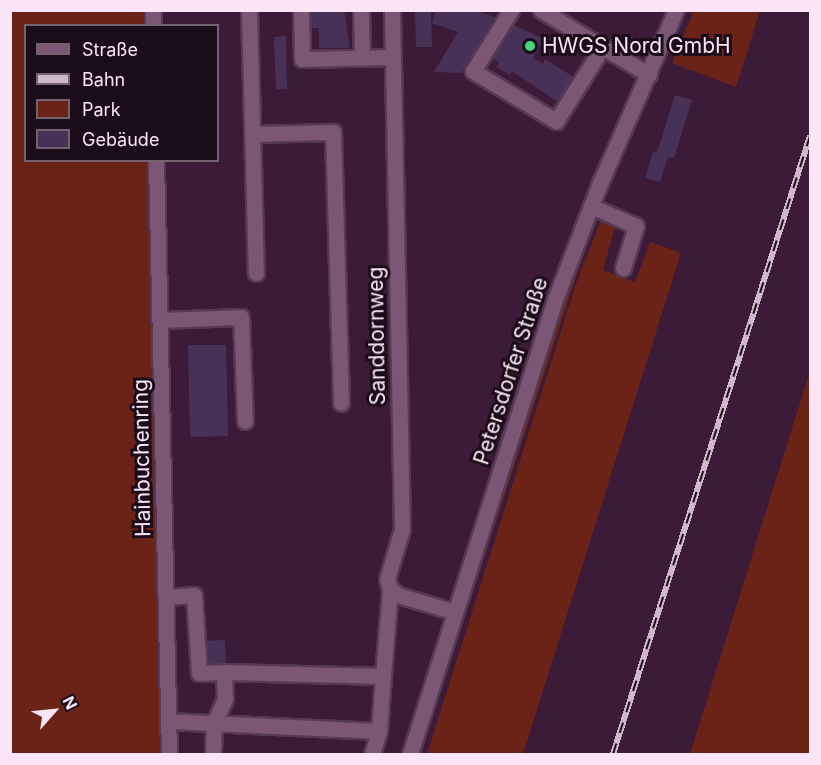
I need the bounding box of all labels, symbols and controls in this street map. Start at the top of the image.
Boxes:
legend [24,24,219,162]
place label: HWGS Nord GmbH [542,33,731,59]
text: Straße [82,39,138,60]
marker: HWGS Nord GmbH [523,39,537,53]
text: Bahn [82,69,125,90]
text: Park [82,99,121,120]
text: Gebäude [82,129,159,150]
street label: Sanddornweg [363,267,391,405]
street label: Petersdorfer Straße [469,274,553,468]
street label: Hainbuchenring [128,379,156,537]
north arrow [24,681,84,741]
text: N [58,693,82,713]

